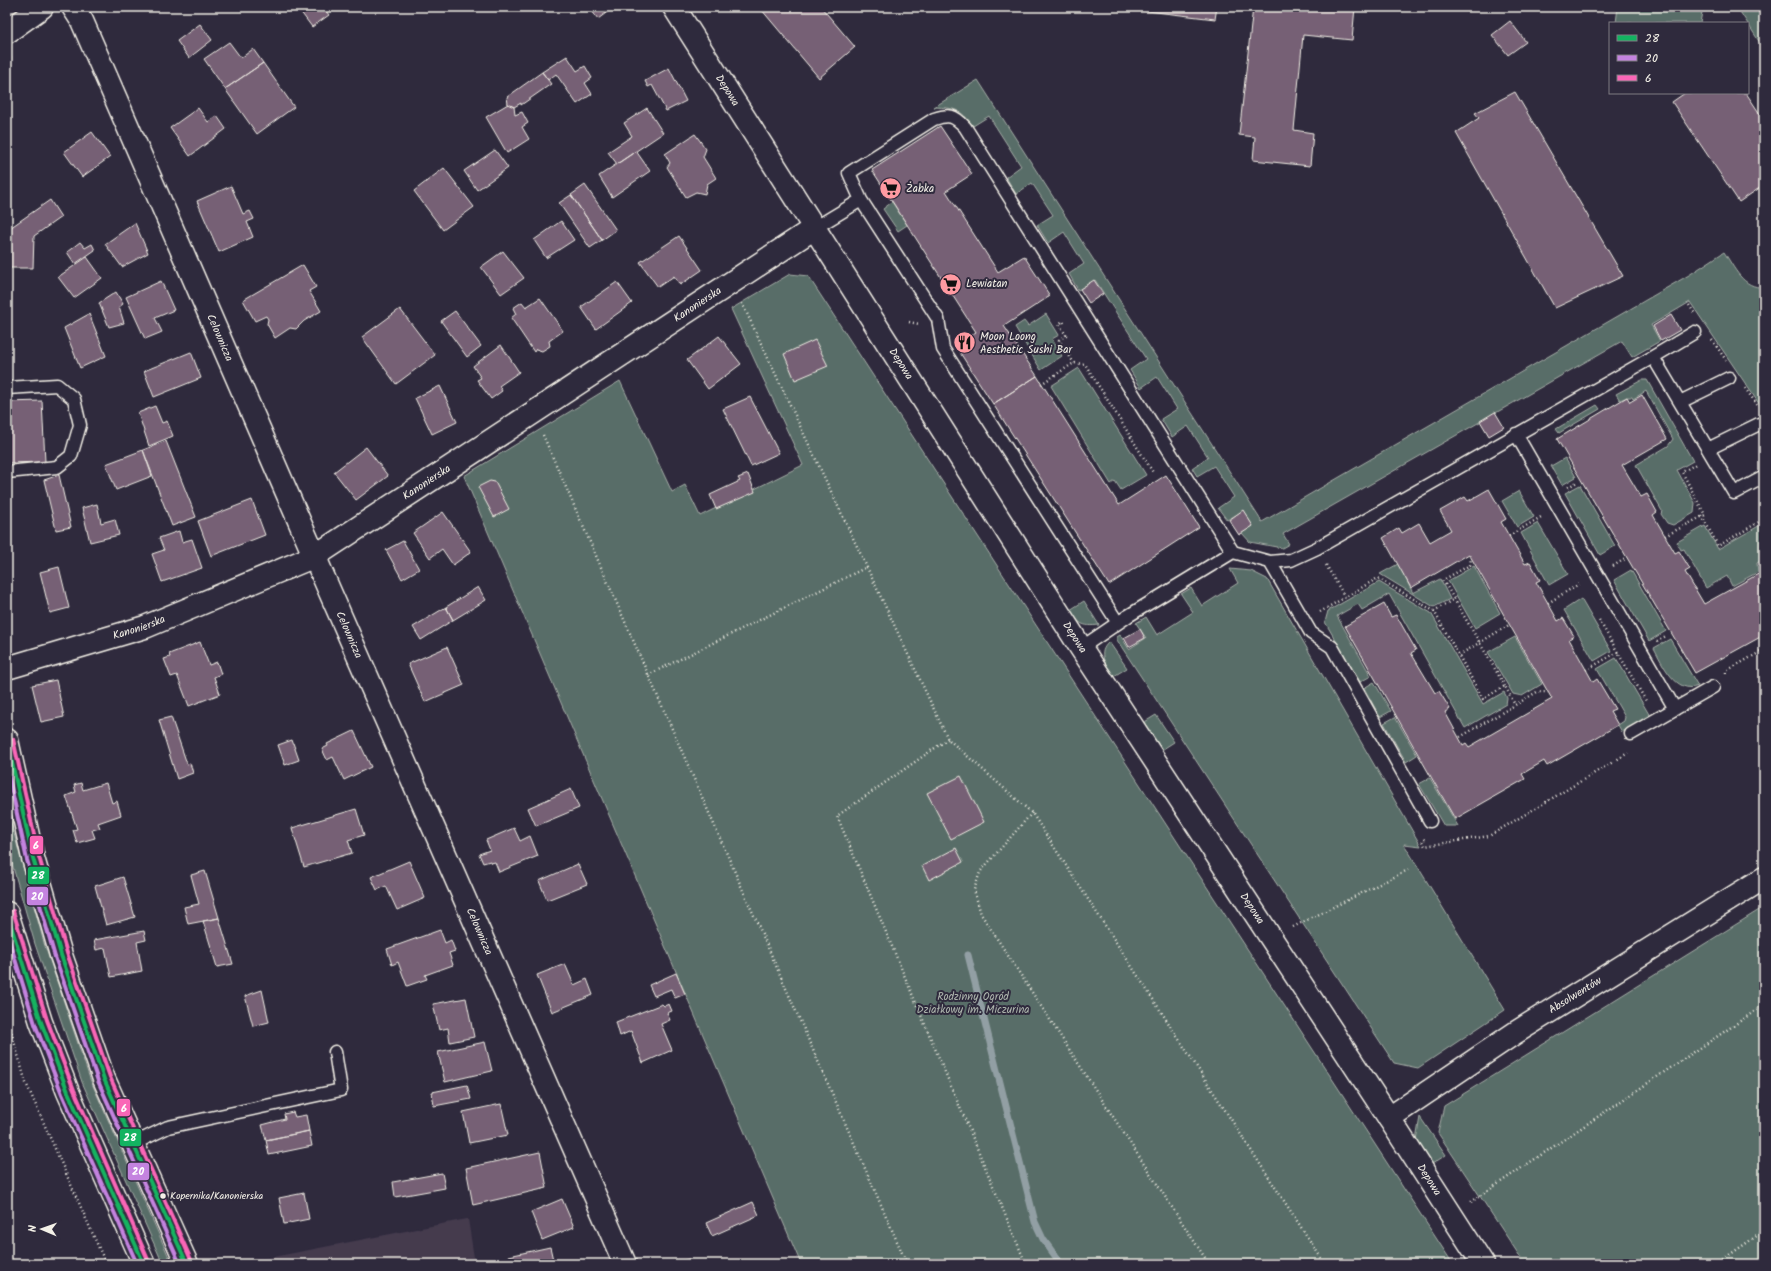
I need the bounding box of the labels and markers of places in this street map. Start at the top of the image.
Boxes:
supermarket icon: Żabka [877,176,903,202]
place label: Żabka [906,180,934,198]
supermarket icon: Lewiatan [937,271,963,297]
place label: Lewiatan [966,275,1008,293]
place label: Moon Loong Aesthetic Sushi Bar [980,328,1074,359]
restaurant icon: Moon Loong Aesthetic Sushi Bar [951,330,977,356]
place label: Kopernika/Kanonierska [170,1188,264,1204]
marker: Kopernika/Kanonierska [158,1191,168,1201]

